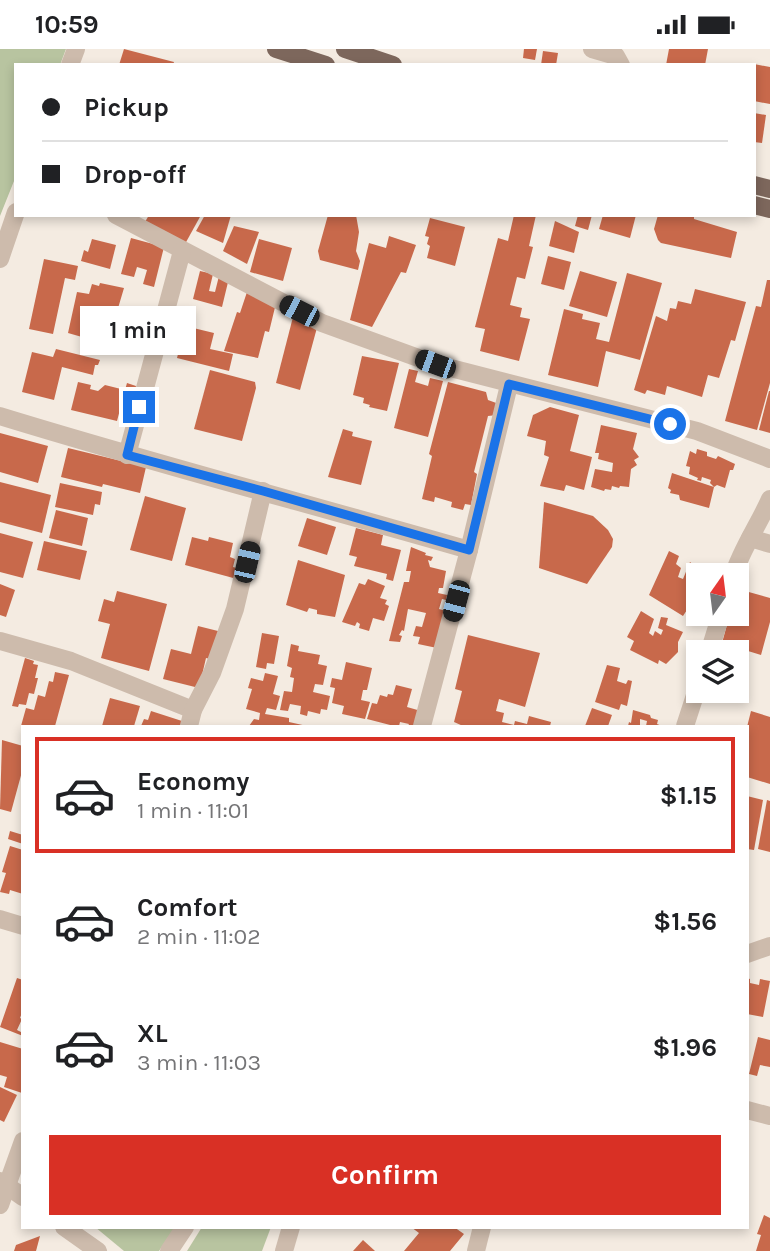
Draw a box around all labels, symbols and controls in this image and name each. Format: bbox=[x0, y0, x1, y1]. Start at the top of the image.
text: 10:59 bbox=[35, 9, 99, 40]
text: Pickup bbox=[84, 92, 169, 123]
text: Drop-off bbox=[84, 159, 186, 190]
car bbox=[276, 292, 323, 330]
callout: 1 min bbox=[81, 305, 197, 355]
text: 1 min bbox=[109, 317, 167, 344]
car bbox=[412, 347, 459, 381]
route end bbox=[123, 391, 155, 423]
route start bbox=[654, 408, 686, 440]
car bbox=[233, 539, 262, 585]
north arrow bbox=[686, 563, 749, 627]
map controls bbox=[686, 563, 749, 703]
car bbox=[441, 578, 472, 624]
button: layers bbox=[686, 640, 749, 703]
icon: car bbox=[53, 764, 116, 827]
text: Economy bbox=[137, 766, 249, 797]
text: $1.15 bbox=[660, 780, 717, 811]
text: 1 min · 11:01 bbox=[137, 797, 249, 824]
icon: car bbox=[53, 890, 116, 953]
text: Comfort bbox=[137, 892, 238, 923]
text: $1.56 bbox=[653, 906, 717, 937]
text: 2 min · 11:02 bbox=[137, 923, 261, 950]
icon: car bbox=[53, 1016, 116, 1079]
text: XL bbox=[137, 1018, 168, 1049]
text: $1.96 bbox=[653, 1032, 717, 1063]
text: 3 min · 11:03 bbox=[137, 1049, 261, 1076]
button: Confirm bbox=[49, 1135, 721, 1215]

